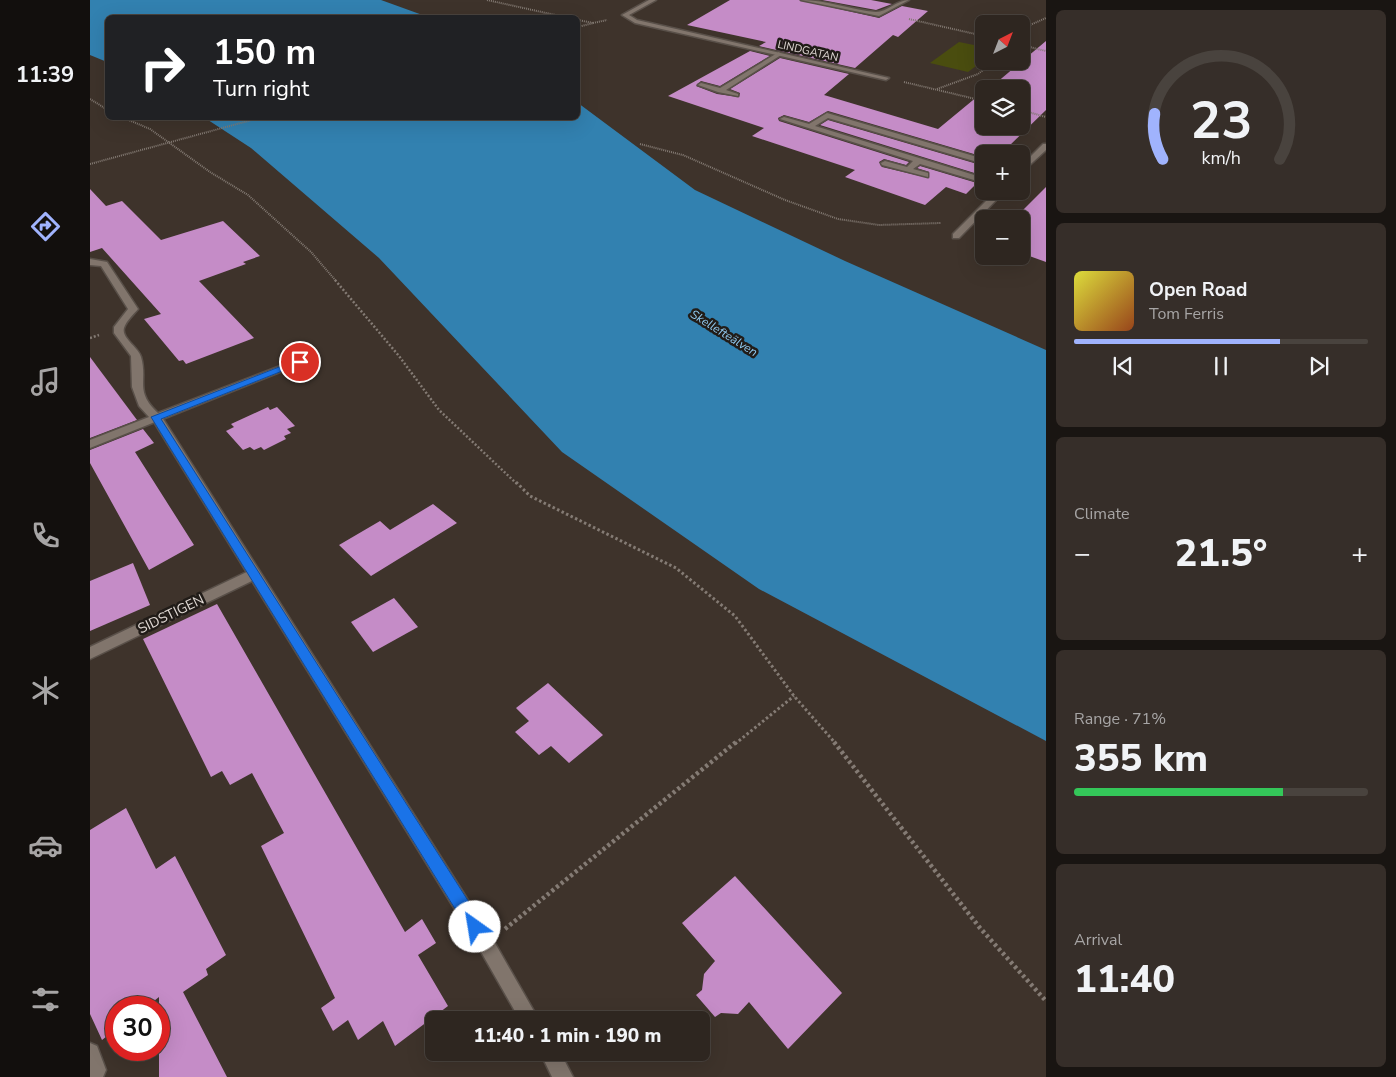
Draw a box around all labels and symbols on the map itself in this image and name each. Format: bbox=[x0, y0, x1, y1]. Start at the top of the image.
north arrow bbox=[975, 15, 1030, 70]
street label: LINDGATAN bbox=[776, 37, 840, 65]
water label: Skellefteälven bbox=[687, 306, 761, 360]
pin bbox=[279, 341, 321, 383]
street label: SIDSTIGEN bbox=[135, 590, 207, 638]
position arrow bbox=[448, 900, 500, 952]
speed limit sign: 30 bbox=[105, 996, 170, 1061]

